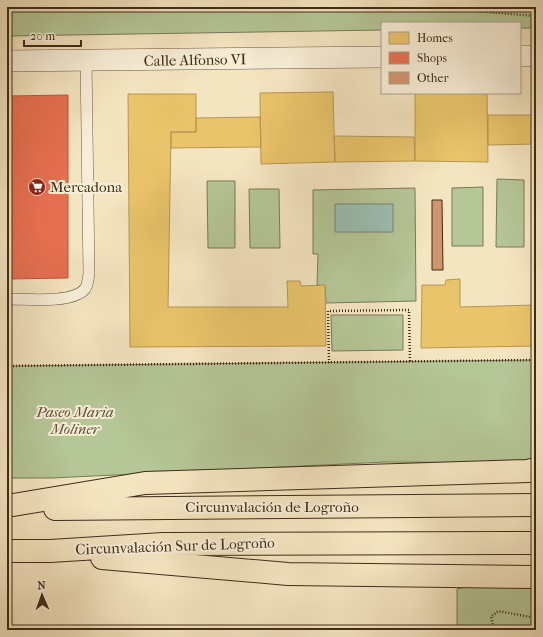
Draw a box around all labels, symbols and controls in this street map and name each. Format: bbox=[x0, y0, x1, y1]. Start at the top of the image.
scale bar bbox=[24, 22, 81, 48]
legend bbox=[381, 22, 521, 94]
text: 20 m bbox=[30, 29, 55, 43]
text: Homes bbox=[417, 31, 453, 45]
street label: Calle Alfonso VI bbox=[144, 50, 247, 70]
text: Shops bbox=[417, 51, 447, 65]
text: Other bbox=[417, 71, 449, 85]
supermarket icon: Mercadona bbox=[27, 177, 47, 197]
place label: Mercadona bbox=[50, 178, 123, 196]
park label: Paseo Maria Moliner bbox=[35, 403, 114, 438]
street label: Circunvalación de Logroño bbox=[185, 498, 359, 516]
street label: Circunvalación Sur de Logroño bbox=[75, 534, 275, 558]
north arrow bbox=[22, 575, 62, 615]
text: N bbox=[37, 579, 47, 592]

